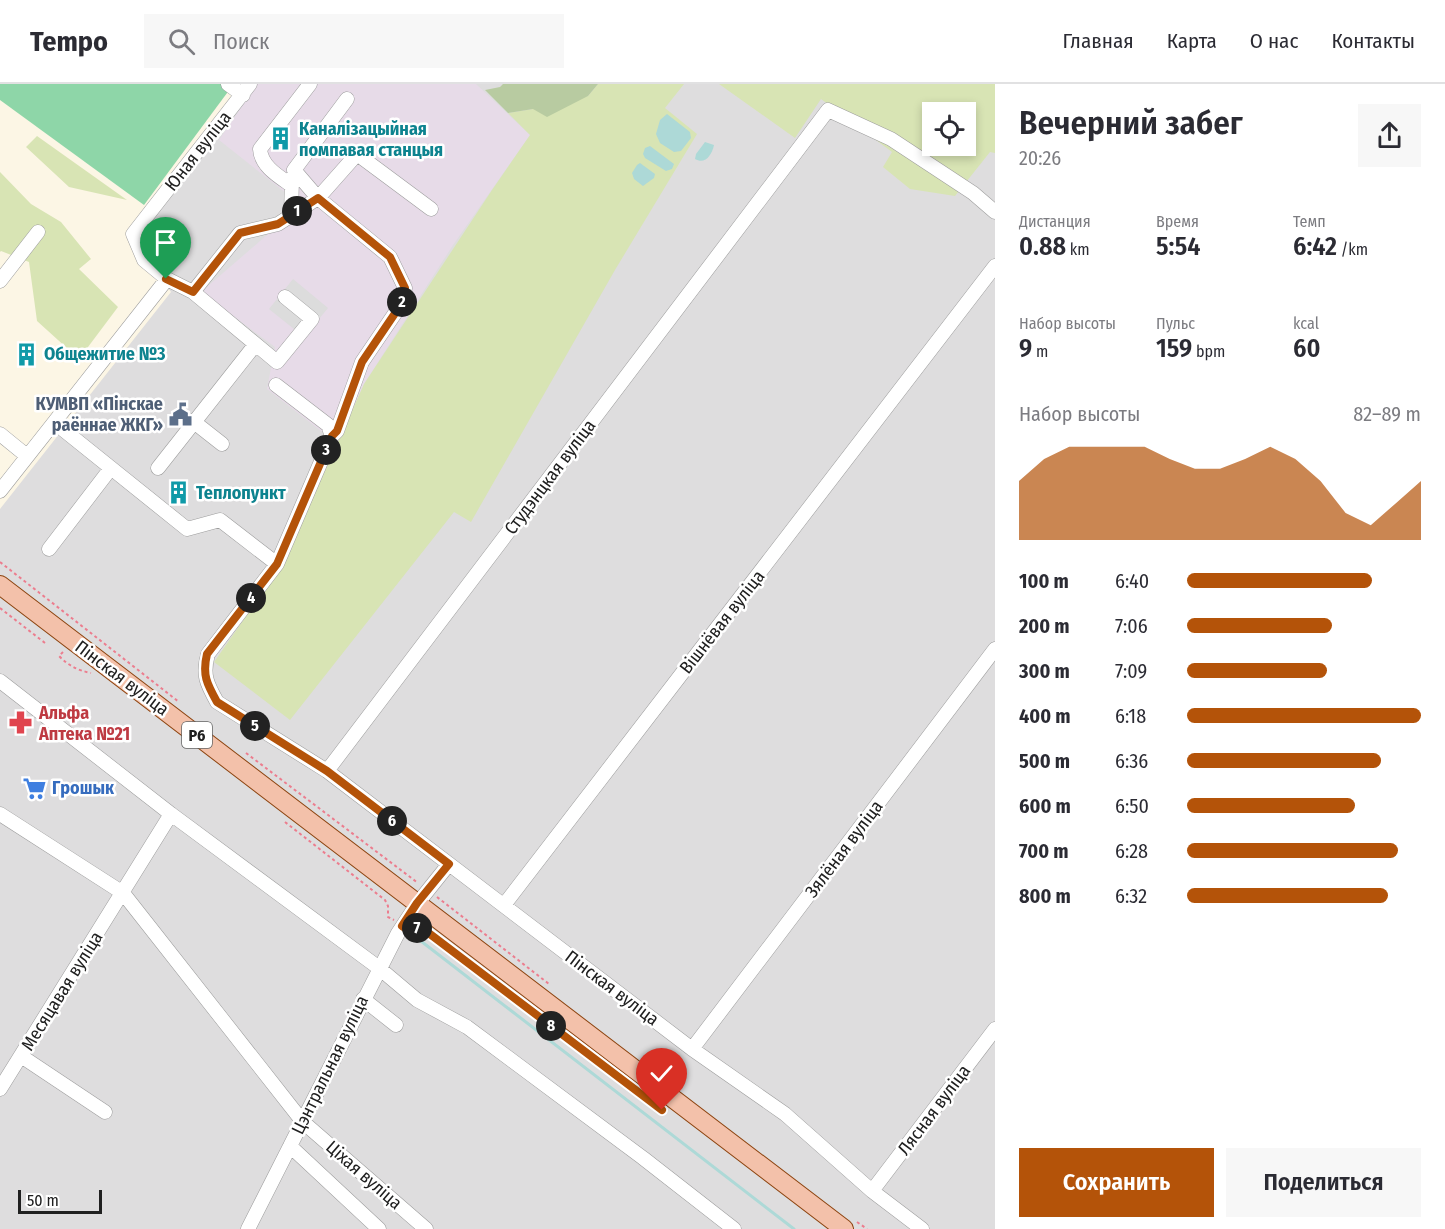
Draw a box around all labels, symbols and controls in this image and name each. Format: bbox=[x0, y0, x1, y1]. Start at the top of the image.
search box bbox=[144, 14, 564, 68]
text: Tempo bbox=[30, 25, 108, 58]
icon: search bbox=[165, 25, 198, 58]
text: Поиск bbox=[213, 28, 269, 55]
text: Главная bbox=[1063, 28, 1134, 54]
text: Карта bbox=[1167, 28, 1217, 54]
text: О нас bbox=[1250, 28, 1298, 54]
text: Контакты bbox=[1331, 28, 1415, 54]
map controls bbox=[922, 102, 976, 156]
button: locate bbox=[922, 102, 976, 156]
text: Вечерний забег bbox=[1019, 103, 1243, 143]
button: share bbox=[1358, 104, 1421, 167]
street label: Юная вуліца bbox=[160, 107, 236, 195]
place label: Каналізацыйная помпавая станцыя bbox=[299, 118, 443, 161]
building icon: Каналізацыйная помпавая станцыя bbox=[268, 126, 294, 152]
text: 20:26 bbox=[1019, 146, 1061, 170]
pin: 1 bbox=[282, 196, 312, 226]
text: 1 bbox=[294, 201, 300, 220]
text: Дистанция bbox=[1019, 212, 1091, 231]
text: Время bbox=[1156, 212, 1199, 231]
text: Темп bbox=[1293, 212, 1326, 231]
pin bbox=[140, 217, 191, 279]
icon: arrive bbox=[149, 226, 182, 259]
text: 0.88 bbox=[1019, 231, 1066, 262]
text: 5:54 bbox=[1156, 231, 1200, 262]
text: 6:42 bbox=[1293, 231, 1337, 262]
text: km bbox=[1066, 240, 1090, 259]
text: /km bbox=[1337, 240, 1368, 259]
pin: 2 bbox=[387, 287, 417, 317]
text: 2 bbox=[398, 292, 406, 311]
text: Набор высоты bbox=[1019, 314, 1116, 333]
text: Пульс bbox=[1156, 314, 1195, 333]
text: kcal bbox=[1293, 314, 1319, 333]
text: 9 bbox=[1019, 333, 1032, 364]
text: 159 bbox=[1156, 333, 1192, 364]
text: 60 bbox=[1293, 333, 1320, 364]
building icon: Общежитие №3 bbox=[13, 341, 39, 367]
text: m bbox=[1032, 342, 1048, 361]
text: bpm bbox=[1192, 342, 1225, 361]
place label: Общежитие №3 bbox=[44, 343, 166, 365]
place label: КУМВП «Пінскае раённае ЖКГ» bbox=[36, 393, 163, 436]
public building icon: КУМВП «Пінскае раённае ЖКГ» bbox=[168, 401, 194, 427]
text: Набор высоты bbox=[1019, 402, 1140, 426]
text: 82–89 m bbox=[1353, 402, 1421, 426]
street label: Студэнцкая вуліца bbox=[500, 415, 601, 539]
pin: 3 bbox=[311, 435, 341, 465]
text: 3 bbox=[322, 440, 330, 459]
building icon: Теплопункт bbox=[165, 480, 191, 506]
place label: Теплопункт bbox=[196, 482, 286, 504]
street label: Вішнёвая вуліца bbox=[675, 566, 769, 678]
text: 100 m bbox=[1019, 569, 1069, 593]
text: 6:40 bbox=[1115, 569, 1149, 593]
pin: 4 bbox=[236, 583, 266, 613]
text: 4 bbox=[247, 588, 255, 607]
text: 200 m bbox=[1019, 614, 1070, 638]
text: 7:06 bbox=[1115, 614, 1148, 638]
street label: Пінская вуліца bbox=[71, 636, 173, 720]
text: 300 m bbox=[1019, 659, 1070, 683]
text: 7:09 bbox=[1115, 659, 1147, 683]
place label: Альфа Аптека №21 bbox=[38, 702, 130, 745]
text: 400 m bbox=[1019, 704, 1071, 728]
text: 6:18 bbox=[1115, 704, 1146, 728]
pharmacy icon: Альфа Аптека №21 bbox=[8, 710, 34, 736]
pin: 5 bbox=[240, 711, 270, 741]
text: 5 bbox=[251, 716, 259, 735]
road number: Р6 bbox=[182, 722, 212, 748]
text: 500 m bbox=[1019, 749, 1070, 773]
text: 6:36 bbox=[1115, 749, 1148, 773]
supermarket icon: Грошык bbox=[21, 775, 47, 801]
place label: Грошык bbox=[52, 777, 115, 799]
text: 600 m bbox=[1019, 794, 1071, 818]
text: 6:50 bbox=[1115, 794, 1149, 818]
street label: Зялёная вуліца bbox=[800, 796, 888, 902]
pin: 6 bbox=[377, 806, 407, 836]
text: 6 bbox=[388, 811, 396, 830]
text: 700 m bbox=[1019, 839, 1069, 863]
text: 6:28 bbox=[1115, 839, 1148, 863]
text: 800 m bbox=[1019, 884, 1071, 908]
text: 6:32 bbox=[1115, 884, 1147, 908]
pin: 7 bbox=[402, 913, 432, 943]
text: 7 bbox=[414, 918, 420, 937]
street label: Месяцавая вуліца bbox=[17, 927, 108, 1055]
street label: Пінская вуліца bbox=[561, 946, 663, 1030]
street label: Цэнтральная вуліца bbox=[287, 992, 373, 1138]
pin: 8 bbox=[536, 1011, 566, 1041]
text: 8 bbox=[547, 1016, 555, 1035]
pin bbox=[636, 1048, 687, 1110]
icon: check bbox=[645, 1057, 678, 1090]
street label: Лясная вуліца bbox=[893, 1060, 975, 1160]
street label: Ціхая вуліца bbox=[321, 1136, 407, 1214]
button: Сохранить bbox=[1019, 1148, 1214, 1217]
button: Поделиться bbox=[1226, 1148, 1421, 1217]
scale bar bbox=[18, 1187, 102, 1214]
text: 50 m bbox=[27, 1191, 59, 1210]

